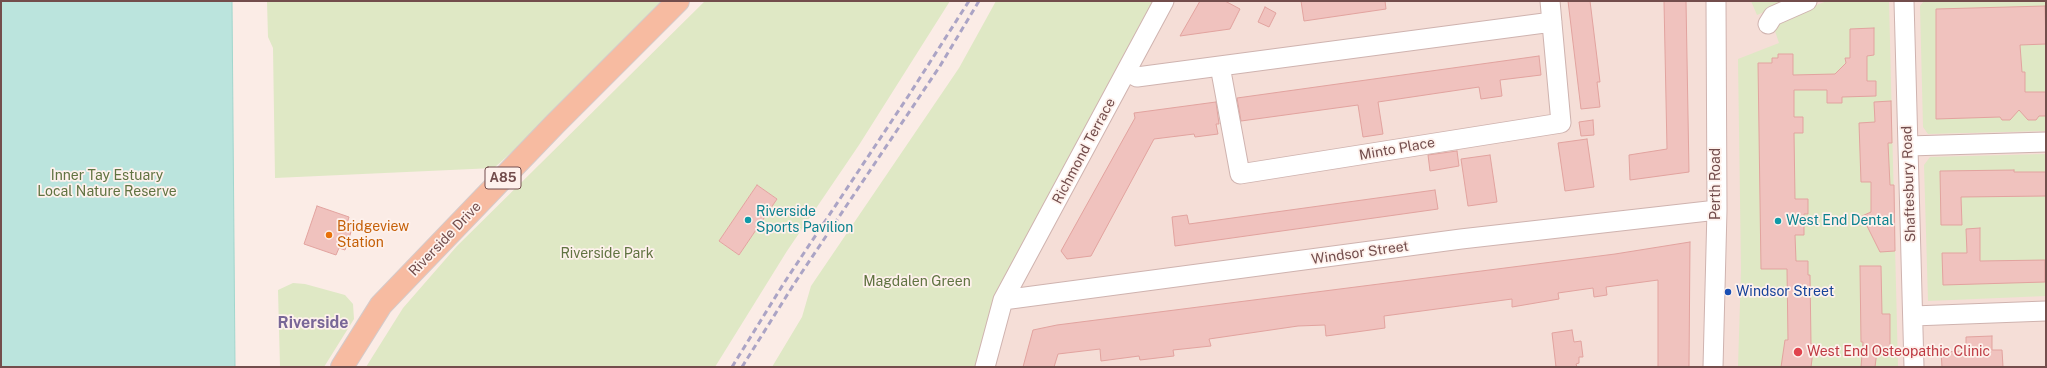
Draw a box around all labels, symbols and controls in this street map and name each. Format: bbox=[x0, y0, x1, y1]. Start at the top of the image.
street label: Richmond Terrace bbox=[1049, 95, 1119, 207]
street label: Shaftesbury Road bbox=[1899, 125, 1919, 243]
street label: Minto Place bbox=[1358, 134, 1436, 164]
street label: Perth Road bbox=[1708, 148, 1724, 220]
road number: A85 bbox=[485, 167, 521, 189]
park label: Inner Tay Estuary Local Nature Reserve bbox=[37, 168, 177, 200]
street label: Riverside Drive bbox=[405, 198, 485, 280]
place label: Riverside Sports Pavilion bbox=[756, 204, 853, 236]
place label: West End Dental bbox=[1786, 213, 1894, 229]
marker: Riverside Sports Pavilion bbox=[743, 215, 753, 225]
marker: West End Dental bbox=[1773, 216, 1783, 226]
place label: Bridgeview Station bbox=[337, 219, 409, 252]
marker: Bridgeview Station bbox=[324, 230, 334, 240]
street label: Windsor Street bbox=[1310, 238, 1410, 268]
park label: Riverside Park bbox=[560, 246, 654, 262]
park label: Magdalen Green bbox=[863, 274, 971, 290]
place label: Windsor Street bbox=[1736, 284, 1834, 300]
marker: Windsor Street bbox=[1723, 287, 1733, 297]
district label: Riverside bbox=[278, 313, 348, 333]
place label: West End Osteopathic Clinic bbox=[1807, 344, 1990, 360]
marker: West End Osteopathic Clinic bbox=[1792, 346, 1804, 358]

